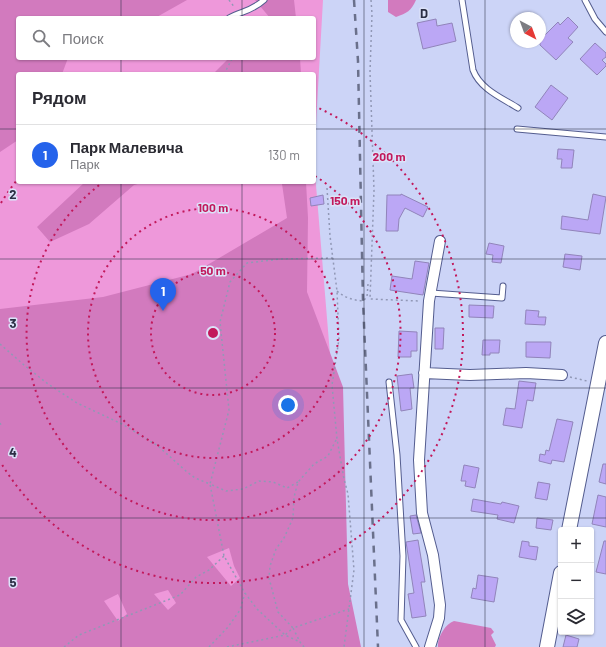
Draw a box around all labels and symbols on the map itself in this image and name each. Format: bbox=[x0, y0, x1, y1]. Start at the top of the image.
text: D bbox=[420, 5, 428, 21]
north arrow bbox=[510, 12, 546, 48]
text: 200 m bbox=[373, 149, 405, 163]
text: 2 bbox=[9, 186, 17, 202]
text: 150 m bbox=[330, 193, 360, 207]
text: 100 m bbox=[198, 200, 228, 214]
text: 50 m bbox=[200, 263, 226, 277]
pin: 1 bbox=[150, 278, 176, 311]
text: 3 bbox=[9, 315, 17, 331]
centre of rings bbox=[206, 326, 220, 340]
your location bbox=[278, 395, 298, 415]
text: 4 bbox=[9, 444, 17, 460]
text: 5 bbox=[9, 574, 17, 590]

